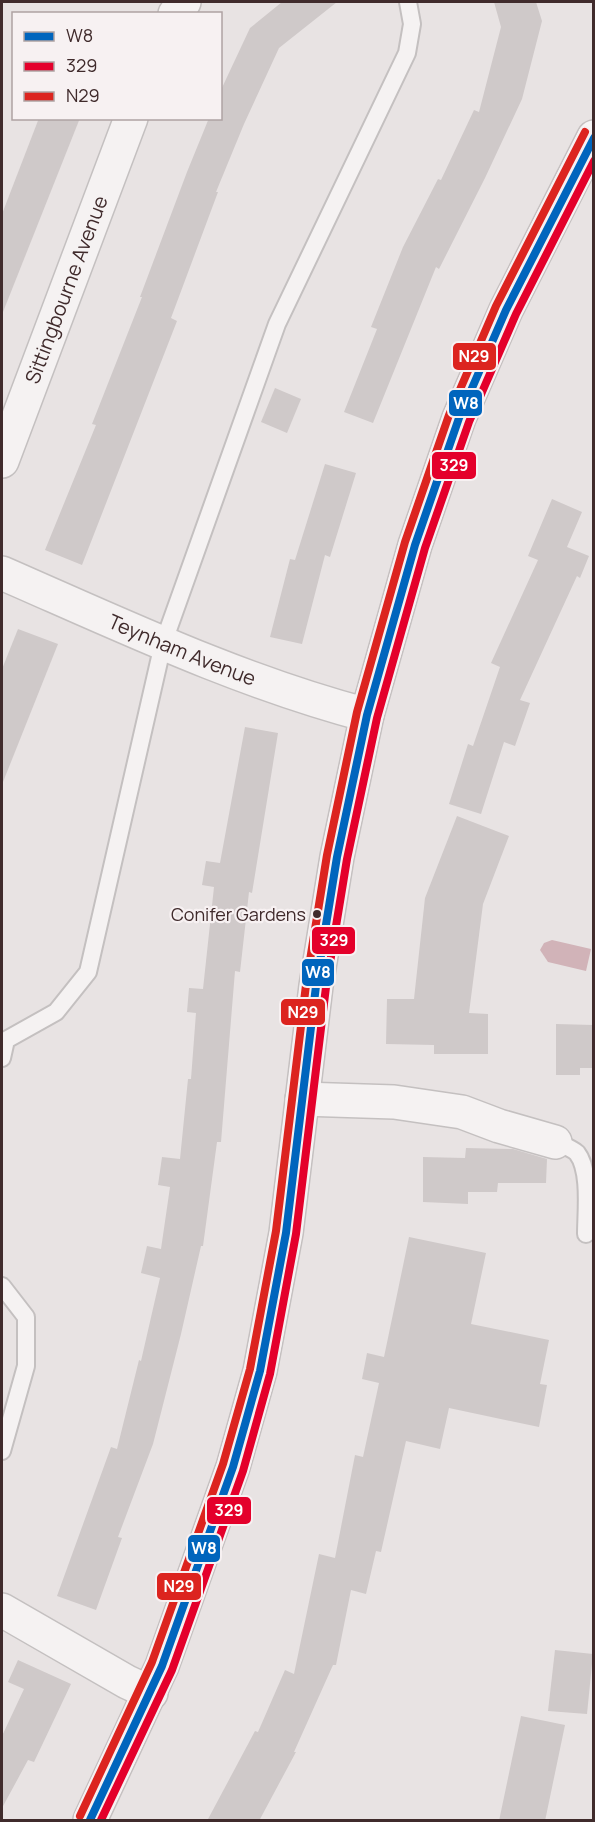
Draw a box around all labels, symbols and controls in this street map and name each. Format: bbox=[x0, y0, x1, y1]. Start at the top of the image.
legend bbox=[12, 12, 222, 120]
text: W8 bbox=[66, 23, 93, 47]
text: 329 bbox=[66, 53, 97, 77]
text: N29 bbox=[66, 83, 100, 107]
street label: Sittingbourne Avenue bbox=[18, 192, 114, 387]
line badge: N29 bbox=[452, 342, 497, 371]
text: N29 bbox=[459, 345, 489, 367]
line badge: W8 bbox=[448, 389, 483, 417]
text: W8 bbox=[453, 392, 479, 414]
line badge: 329 bbox=[431, 451, 477, 480]
text: 329 bbox=[440, 454, 468, 476]
street label: Teynham Avenue bbox=[104, 608, 260, 692]
place label: Conifer Gardens bbox=[171, 902, 306, 926]
marker: Conifer Gardens bbox=[311, 908, 323, 920]
line badge: 329 bbox=[311, 926, 356, 955]
text: 329 bbox=[320, 929, 348, 951]
line badge: W8 bbox=[301, 958, 335, 987]
text: W8 bbox=[305, 961, 331, 983]
line badge: N29 bbox=[280, 998, 326, 1026]
text: N29 bbox=[288, 1001, 318, 1023]
line badge: 329 bbox=[206, 1496, 252, 1525]
text: 329 bbox=[215, 1499, 243, 1521]
line badge: W8 bbox=[187, 1534, 221, 1563]
text: W8 bbox=[191, 1537, 217, 1559]
line badge: N29 bbox=[156, 1572, 202, 1601]
text: N29 bbox=[164, 1575, 194, 1597]

